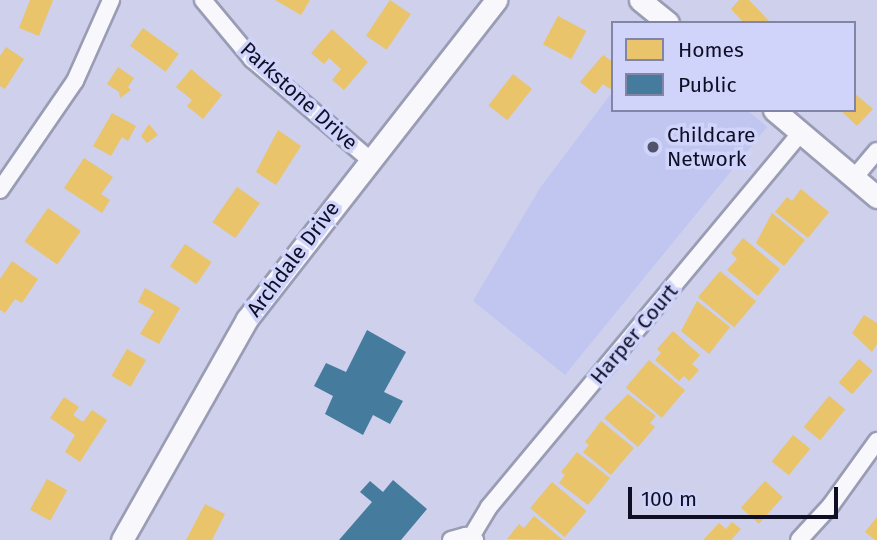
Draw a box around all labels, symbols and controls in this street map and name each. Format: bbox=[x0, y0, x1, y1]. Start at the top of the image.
legend bbox=[611, 21, 856, 112]
street label: Parkstone Drive bbox=[235, 37, 363, 155]
text: Homes bbox=[678, 37, 744, 63]
text: Public bbox=[678, 72, 736, 98]
place label: Childcare Network bbox=[667, 122, 756, 172]
marker: Childcare Network bbox=[645, 139, 661, 155]
street label: Archdale Drive bbox=[241, 196, 345, 322]
street label: Harper Court bbox=[585, 279, 683, 389]
scale bar bbox=[632, 474, 842, 518]
text: 100 m bbox=[641, 486, 697, 512]

